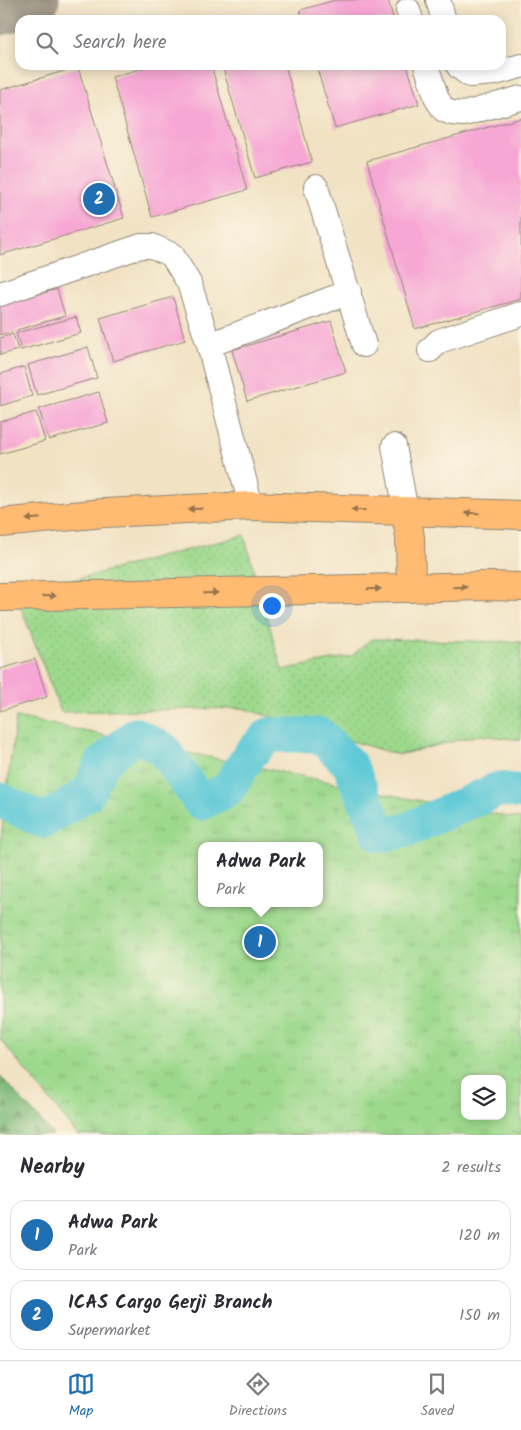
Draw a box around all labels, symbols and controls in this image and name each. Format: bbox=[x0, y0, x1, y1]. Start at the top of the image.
search box bbox=[15, 15, 506, 70]
text: Search here bbox=[73, 28, 167, 58]
icon: search bbox=[33, 29, 61, 57]
pin: 2 bbox=[83, 180, 115, 218]
one-way arrow bbox=[187, 505, 203, 513]
one-way arrow bbox=[349, 505, 365, 513]
one-way arrow bbox=[464, 509, 480, 517]
one-way arrow bbox=[25, 516, 41, 524]
one-way arrow bbox=[452, 583, 468, 591]
one-way arrow bbox=[366, 585, 382, 593]
one-way arrow bbox=[203, 588, 219, 596]
one-way arrow bbox=[41, 592, 57, 600]
your location bbox=[259, 593, 285, 619]
popup bbox=[198, 842, 323, 907]
text: Adwa Park bbox=[216, 847, 305, 877]
text: Park bbox=[216, 877, 245, 902]
pin: 1 bbox=[244, 923, 276, 961]
map controls bbox=[461, 1075, 506, 1120]
button: layers bbox=[461, 1075, 506, 1120]
text: Nearby bbox=[20, 1151, 85, 1184]
text: 2 results bbox=[441, 1155, 501, 1180]
text: Adwa Park bbox=[68, 1208, 157, 1238]
text: 1 bbox=[35, 1223, 39, 1248]
text: 120 m bbox=[459, 1223, 500, 1248]
text: Park bbox=[68, 1238, 97, 1263]
text: ICAS Cargo Gerji Branch bbox=[68, 1288, 272, 1318]
text: 2 bbox=[32, 1303, 42, 1328]
text: 150 m bbox=[459, 1303, 500, 1328]
text: Supermarket bbox=[68, 1318, 151, 1343]
tab: Map bbox=[67, 1370, 95, 1422]
tab: Directions bbox=[229, 1370, 287, 1422]
tab: Saved bbox=[421, 1370, 454, 1422]

